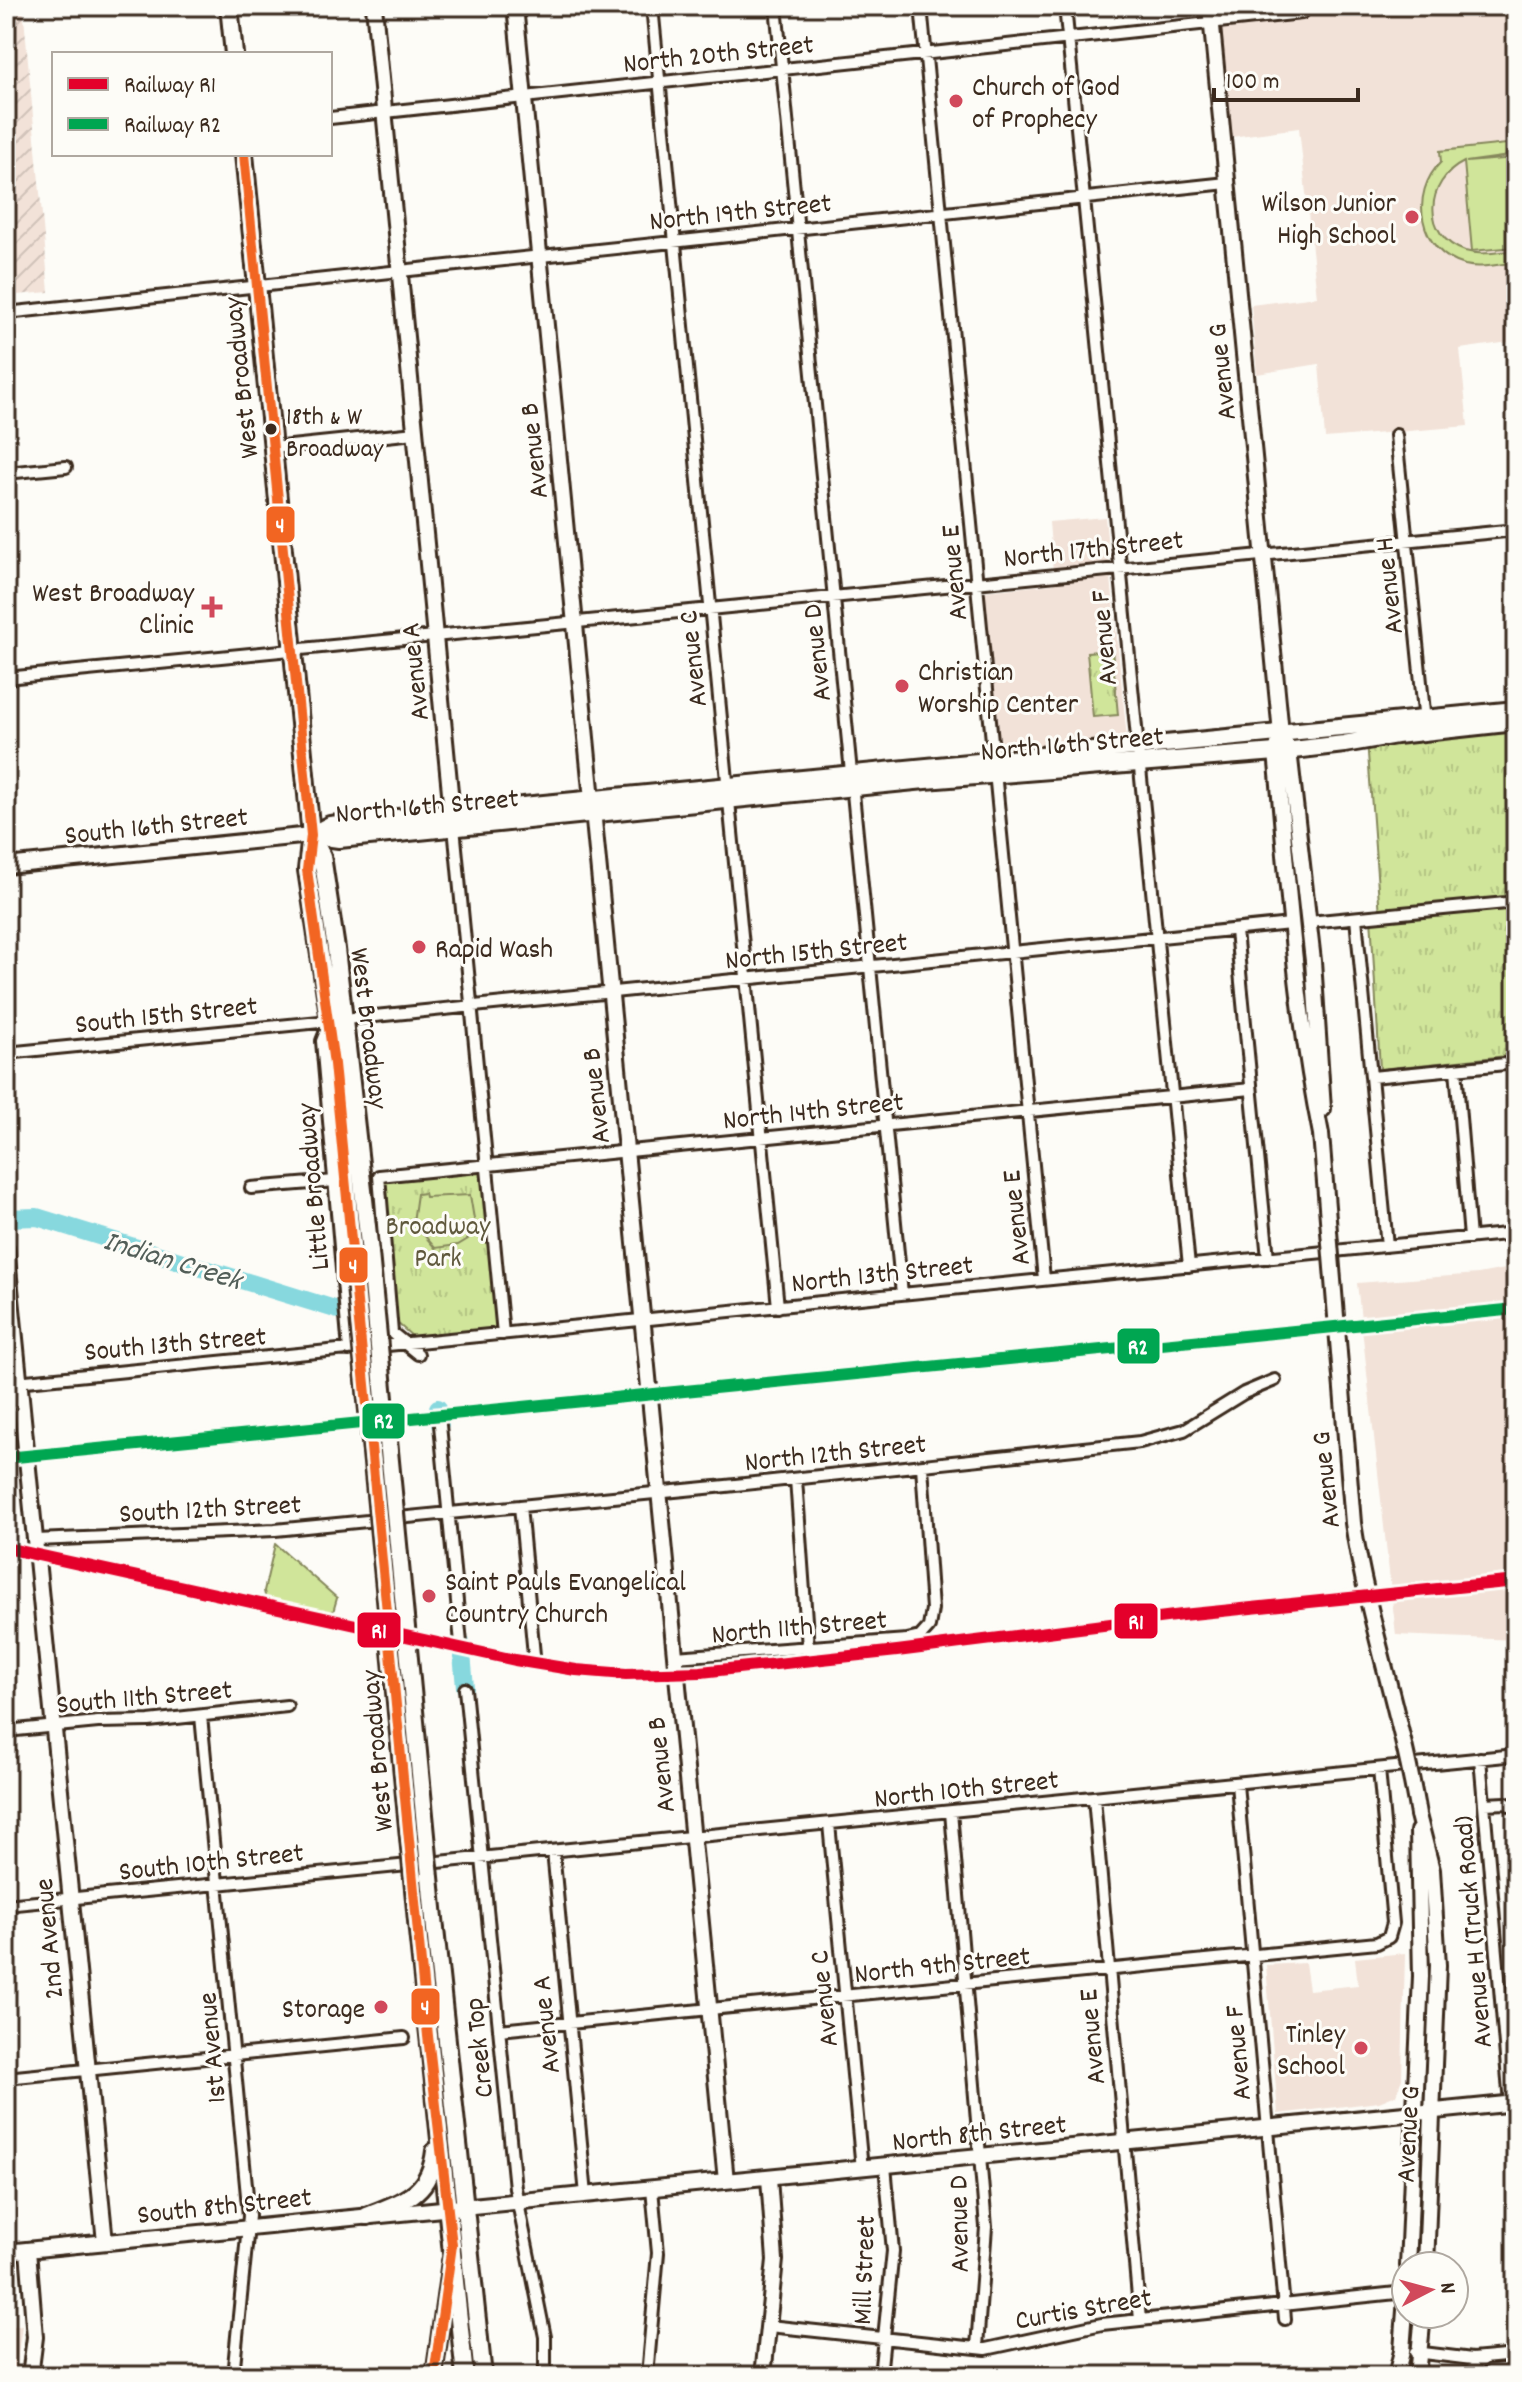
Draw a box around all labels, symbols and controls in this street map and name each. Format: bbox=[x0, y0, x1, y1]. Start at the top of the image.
street label: North 20th Street bbox=[621, 27, 816, 87]
legend bbox=[52, 52, 332, 156]
scale bar bbox=[1214, 52, 1358, 102]
text: 100 m bbox=[1226, 66, 1279, 100]
text: Railway R1 bbox=[124, 70, 216, 104]
place label: Church of God of Prophecy bbox=[972, 70, 1120, 142]
marker: Church of God of Prophecy bbox=[947, 92, 965, 110]
text: Railway R2 bbox=[124, 110, 221, 144]
street label: North 19th Street bbox=[648, 186, 834, 244]
place label: Wilson Junior High School bbox=[1261, 186, 1397, 258]
marker: Wilson Junior High School bbox=[1403, 208, 1421, 226]
street label: West Broadway bbox=[216, 294, 272, 460]
street label: Avenue G bbox=[1200, 321, 1250, 422]
place label: 18th & W Broadway bbox=[286, 400, 384, 469]
street label: Avenue B bbox=[512, 401, 562, 500]
marker: 18th & W Broadway bbox=[263, 421, 279, 437]
line badge: 4 bbox=[265, 505, 296, 544]
text: 4 bbox=[275, 512, 285, 543]
street label: Avenue E bbox=[933, 523, 981, 622]
street label: North 17th Street bbox=[1002, 523, 1185, 581]
street label: Avenue H bbox=[1367, 535, 1417, 636]
place label: West Broadway Clinic bbox=[32, 576, 195, 648]
street label: Avenue F bbox=[1083, 588, 1131, 687]
marker: West Broadway Clinic bbox=[201, 596, 223, 618]
street label: Avenue D bbox=[795, 602, 845, 703]
street label: Avenue C bbox=[671, 608, 721, 709]
street label: Avenue A bbox=[393, 620, 443, 722]
place label: Christian Worship Center bbox=[918, 655, 1079, 727]
marker: Christian Worship Center bbox=[893, 677, 911, 695]
street label: North 16th Street bbox=[979, 719, 1166, 775]
street label: North 16th Street bbox=[334, 781, 521, 837]
street label: South 16th Street bbox=[63, 799, 250, 858]
street label: North 15th Street bbox=[723, 925, 910, 983]
place label: Rapid Wash bbox=[435, 932, 553, 972]
marker: Rapid Wash bbox=[410, 938, 428, 956]
street label: West Broadway bbox=[336, 946, 396, 1112]
street label: South 15th Street bbox=[73, 989, 260, 1047]
street label: Avenue B bbox=[574, 1046, 624, 1145]
street label: North 14th Street bbox=[721, 1085, 906, 1143]
street label: Little Broadway bbox=[289, 1101, 343, 1272]
street label: Avenue E bbox=[994, 1167, 1044, 1267]
park label: Broadway Park bbox=[386, 1209, 491, 1281]
water label: Indian Creek bbox=[97, 1222, 249, 1305]
line badge: 4 bbox=[338, 1246, 369, 1284]
street label: North 13th Street bbox=[790, 1248, 975, 1306]
text: 4 bbox=[348, 1253, 358, 1284]
street label: South 13th Street bbox=[83, 1319, 268, 1375]
line badge: R2 bbox=[1116, 1327, 1161, 1365]
text: R2 bbox=[1128, 1334, 1148, 1365]
line badge: R2 bbox=[361, 1402, 406, 1440]
text: R2 bbox=[374, 1408, 394, 1439]
street label: North 12th Street bbox=[743, 1427, 928, 1485]
street label: Avenue G bbox=[1304, 1429, 1354, 1530]
street label: South 12th Street bbox=[118, 1487, 302, 1537]
place label: Saint Pauls Evangelical Country Church bbox=[445, 1565, 686, 1637]
marker: Saint Pauls Evangelical Country Church bbox=[420, 1587, 438, 1605]
street label: North 11th Street bbox=[710, 1602, 889, 1658]
line badge: R1 bbox=[1113, 1602, 1159, 1640]
text: R1 bbox=[1128, 1609, 1144, 1640]
line badge: R1 bbox=[356, 1611, 402, 1649]
text: R1 bbox=[371, 1618, 387, 1649]
street label: West Broadway bbox=[353, 1668, 407, 1833]
street label: South 11th Street bbox=[55, 1672, 234, 1728]
street label: Avenue B bbox=[639, 1715, 689, 1814]
street label: North 10th Street bbox=[872, 1762, 1061, 1822]
street label: Avenue H (Truck Road) bbox=[1446, 1814, 1506, 2049]
street label: South 10th Street bbox=[117, 1835, 306, 1895]
street label: 2nd Avenue bbox=[27, 1876, 77, 2001]
street label: North 9th Street bbox=[853, 1939, 1032, 1997]
street label: Avenue C bbox=[802, 1948, 852, 2049]
street label: Avenue A bbox=[524, 1973, 574, 2075]
line badge: 4 bbox=[410, 1987, 441, 2026]
street label: Avenue E bbox=[1071, 1987, 1119, 2086]
street label: 1st Avenue bbox=[190, 1990, 240, 2105]
place label: Storage bbox=[282, 1992, 365, 2032]
text: 4 bbox=[420, 1994, 430, 2025]
street label: Creek Top bbox=[457, 1995, 507, 2100]
marker: Storage bbox=[372, 1998, 390, 2016]
street label: Avenue F bbox=[1217, 2003, 1265, 2102]
place label: Tinley School bbox=[1277, 2017, 1346, 2089]
marker: Tinley School bbox=[1352, 2039, 1370, 2057]
street label: Avenue G bbox=[1388, 2085, 1434, 2184]
street label: North 8th Street bbox=[890, 2107, 1069, 2165]
street label: Avenue D bbox=[941, 2175, 983, 2273]
street label: South 8th Street bbox=[135, 2180, 314, 2238]
street label: Mill Street bbox=[845, 2215, 889, 2325]
north arrow bbox=[1390, 2250, 1470, 2330]
street label: Curtis Street bbox=[1012, 2280, 1155, 2344]
text: N bbox=[1430, 2281, 1462, 2295]

